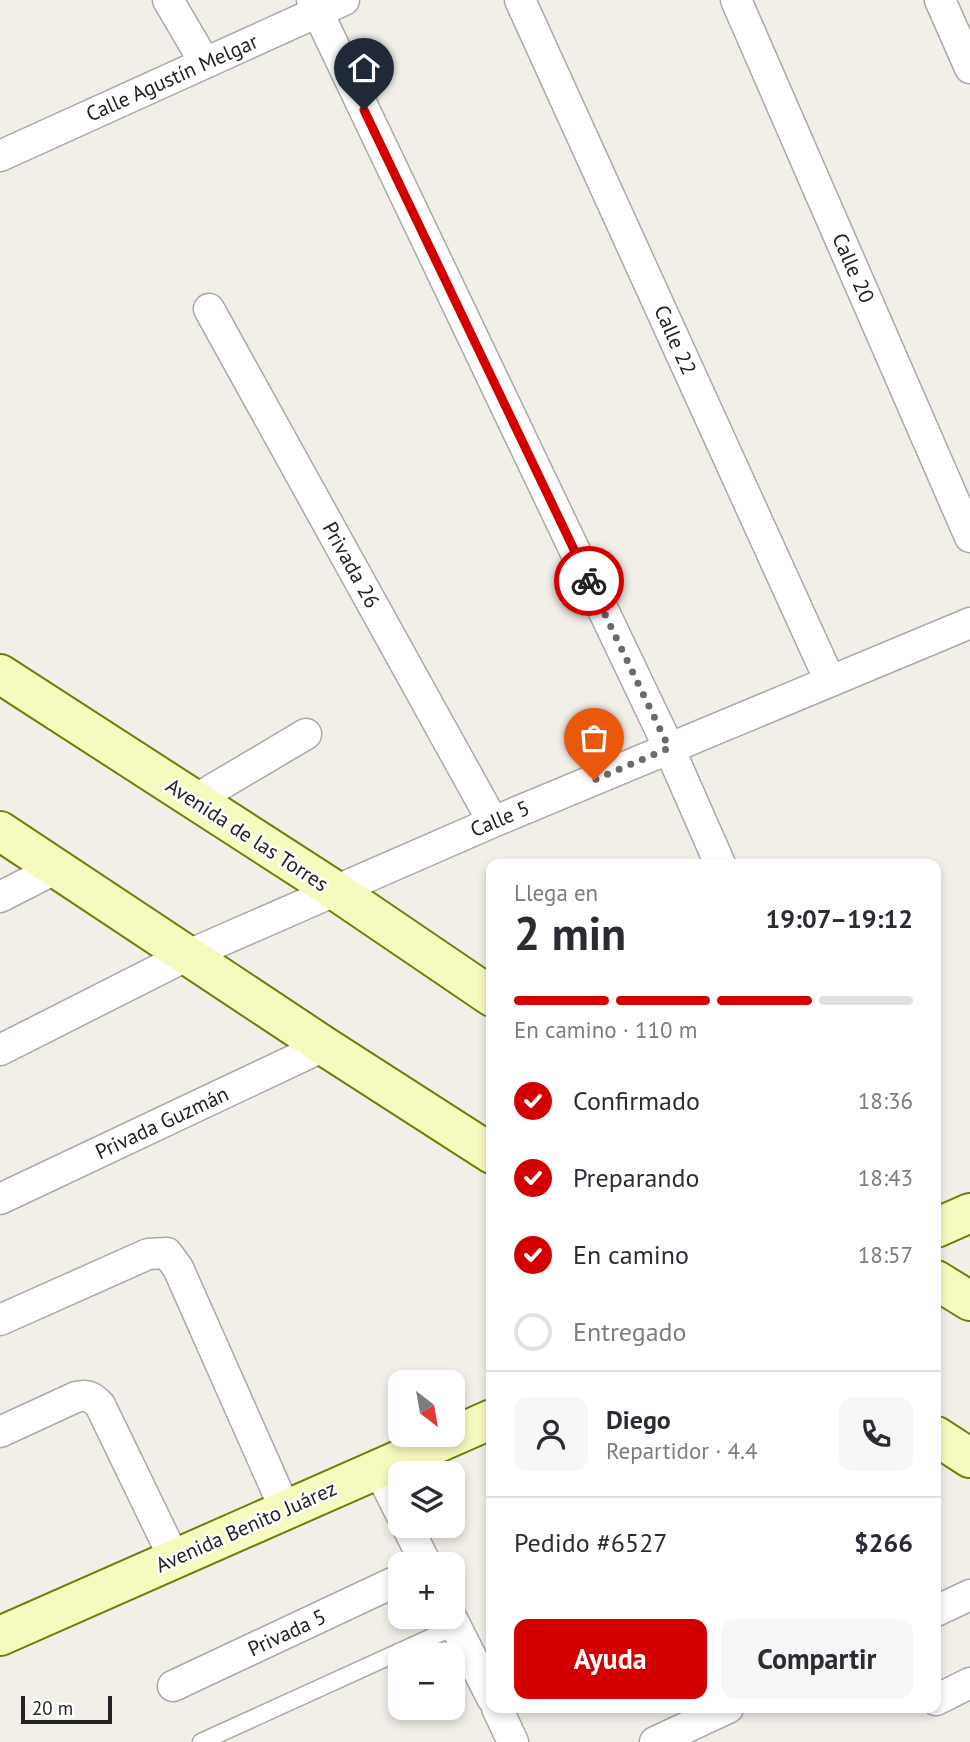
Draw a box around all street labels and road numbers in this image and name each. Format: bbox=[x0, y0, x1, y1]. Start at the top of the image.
street label: Calle Agustín Melgar bbox=[82, 27, 262, 128]
street label: Calle 20 bbox=[826, 229, 881, 307]
street label: Calle 22 bbox=[648, 301, 703, 379]
street label: Privada 26 bbox=[317, 517, 386, 613]
street label: Avenida de las Torres bbox=[161, 772, 334, 897]
street label: Calle 5 bbox=[466, 794, 534, 843]
street label: Privada Guzmán bbox=[91, 1080, 233, 1165]
street label: Avenida Benito Juárez bbox=[151, 1475, 340, 1579]
street label: Privada 5 bbox=[243, 1603, 330, 1662]

